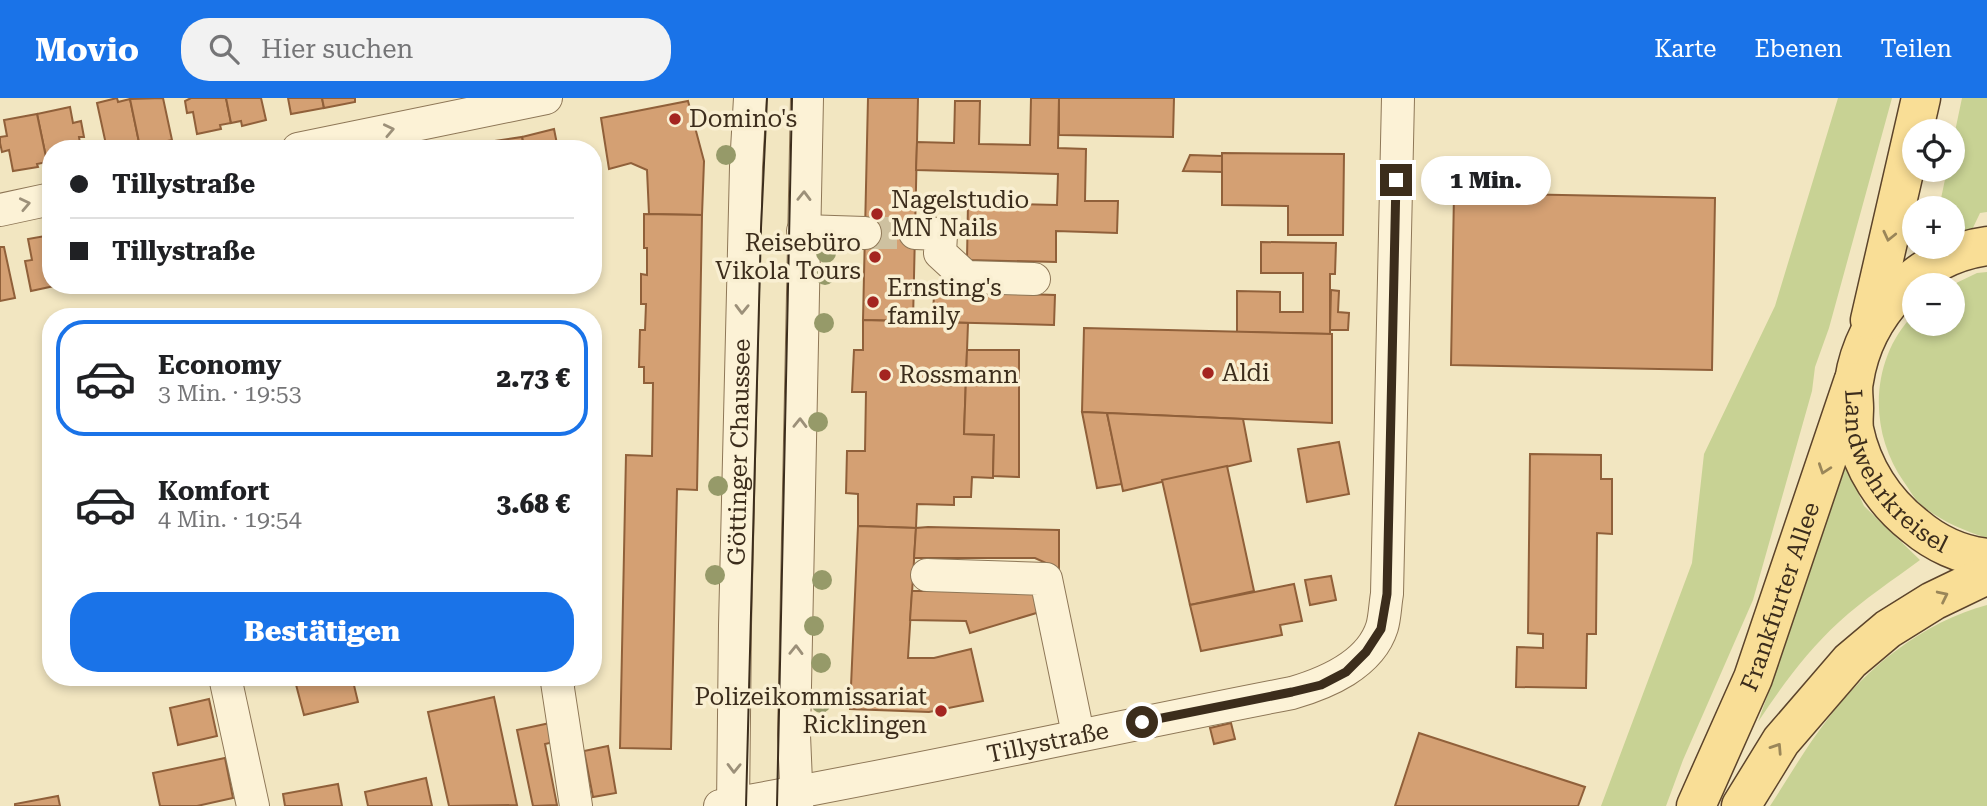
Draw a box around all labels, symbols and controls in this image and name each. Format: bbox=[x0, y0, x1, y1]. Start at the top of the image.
search box bbox=[181, 18, 671, 81]
text: Movio bbox=[35, 30, 139, 69]
icon: search bbox=[205, 30, 243, 68]
text: Hier suchen bbox=[261, 34, 413, 64]
text: Karte bbox=[1654, 35, 1716, 63]
text: Ebenen bbox=[1754, 35, 1843, 63]
text: Teilen bbox=[1881, 35, 1952, 63]
place label: Domino's bbox=[689, 105, 797, 133]
marker: Domino's bbox=[667, 111, 683, 127]
map controls bbox=[1902, 119, 1965, 336]
button: locate bbox=[1902, 119, 1965, 182]
one-way arrow bbox=[383, 124, 395, 139]
callout: 1 Min. bbox=[1420, 155, 1550, 204]
route end bbox=[1380, 164, 1412, 196]
text: 1 Min. bbox=[1450, 167, 1522, 194]
text: Tillystraße bbox=[112, 169, 255, 199]
place label: Nagelstudio MN Nails bbox=[891, 186, 1029, 242]
one-way arrow bbox=[797, 190, 812, 201]
button: + bbox=[1902, 196, 1965, 259]
one-way arrow bbox=[19, 198, 31, 213]
marker: Nagelstudio MN Nails bbox=[869, 206, 885, 222]
place label: Reisebüro Vikola Tours bbox=[715, 229, 861, 285]
one-way arrow bbox=[1883, 230, 1898, 242]
text: Tillystraße bbox=[112, 236, 255, 266]
marker: Reisebüro Vikola Tours bbox=[867, 249, 883, 265]
button: − bbox=[1902, 273, 1965, 336]
place label: Ernsting's family bbox=[887, 274, 1002, 330]
marker: Ernsting's family bbox=[865, 294, 881, 310]
one-way arrow bbox=[735, 304, 750, 315]
street label: Göttinger Chaussee bbox=[722, 338, 756, 566]
icon: car bbox=[74, 347, 137, 410]
text: Economy bbox=[158, 350, 281, 380]
place label: Aldi bbox=[1222, 359, 1270, 387]
place label: Rossmann bbox=[899, 361, 1019, 389]
text: 2.73 € bbox=[497, 363, 570, 393]
marker: Aldi bbox=[1200, 365, 1216, 381]
marker: Rossmann bbox=[877, 367, 893, 383]
text: 3 Min. · 19:53 bbox=[158, 380, 302, 407]
street label: Landwehrkreisel bbox=[1839, 388, 1953, 559]
one-way arrow bbox=[792, 417, 808, 428]
one-way arrow bbox=[1818, 463, 1832, 475]
icon: car bbox=[74, 473, 137, 536]
text: Komfort bbox=[158, 476, 270, 506]
text: 3.68 € bbox=[497, 489, 570, 519]
street label: Frankfurter Allee bbox=[1735, 498, 1825, 696]
text: 4 Min. · 19:54 bbox=[158, 506, 302, 533]
one-way arrow bbox=[1936, 590, 1948, 604]
button: Bestätigen bbox=[70, 592, 574, 672]
one-way arrow bbox=[788, 645, 804, 655]
place label: Polizeikommissariat Ricklingen bbox=[695, 683, 927, 739]
marker: Polizeikommissariat Ricklingen bbox=[933, 703, 949, 719]
route start bbox=[1126, 706, 1158, 738]
street label: Tillystraße bbox=[984, 716, 1111, 769]
one-way arrow bbox=[1769, 743, 1782, 756]
one-way arrow bbox=[726, 763, 742, 774]

